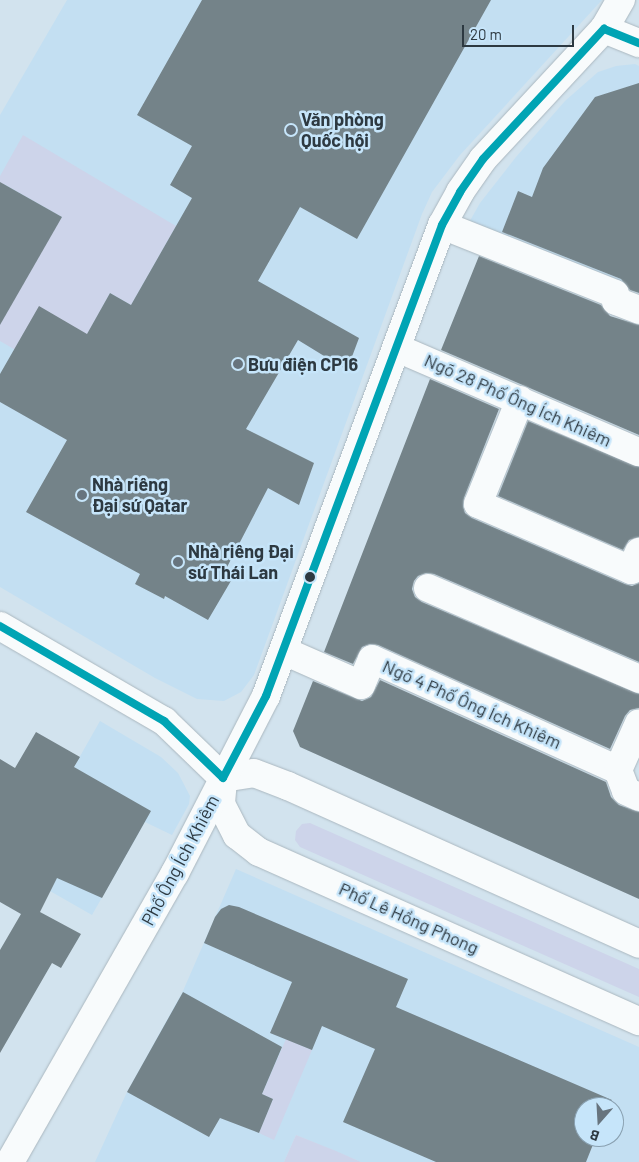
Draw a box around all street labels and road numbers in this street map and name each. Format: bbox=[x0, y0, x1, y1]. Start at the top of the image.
street label: Ngõ 28 Phố Ông Ích Khiêm bbox=[421, 349, 615, 451]
street label: Ngõ 4 Phố Ông Ích Khiêm bbox=[379, 655, 565, 753]
street label: Phố Ông Ích Khiêm bbox=[136, 791, 224, 929]
street label: Phố Lê Hồng Phong bbox=[336, 878, 482, 958]

